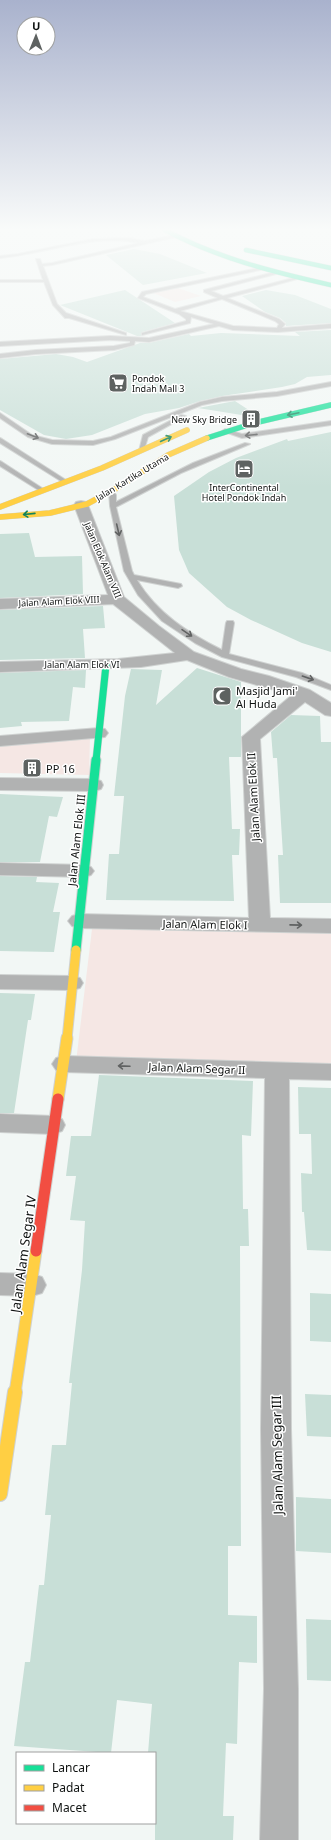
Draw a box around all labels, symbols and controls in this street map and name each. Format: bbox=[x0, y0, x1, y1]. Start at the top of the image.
north arrow bbox=[16, 16, 56, 56]
text: U bbox=[32, 18, 40, 33]
supermarket icon: Pondok Indah Mall 3 bbox=[107, 372, 129, 394]
place label: Pondok Indah Mall 3 bbox=[132, 372, 184, 395]
building icon: New Sky Bridge bbox=[240, 408, 262, 430]
one-way arrow bbox=[287, 410, 300, 418]
place label: New Sky Bridge bbox=[171, 413, 237, 426]
one-way arrow bbox=[245, 431, 258, 439]
one-way arrow bbox=[26, 433, 39, 440]
one-way arrow bbox=[160, 435, 172, 443]
street label: Jalan Kartika Utama bbox=[92, 450, 171, 505]
hotel icon: InterContinental Hotel Pondok Indah bbox=[233, 458, 255, 480]
place label: InterContinental Hotel Pondok Indah bbox=[202, 481, 286, 504]
one-way arrow bbox=[23, 510, 36, 518]
street label: Jalan Elok Alam VIII bbox=[81, 519, 125, 600]
one-way arrow bbox=[115, 523, 123, 536]
street label: Jalan Alam Elok VIII bbox=[17, 592, 100, 610]
one-way arrow bbox=[181, 630, 193, 638]
street label: Jalan Alam Elok VI bbox=[43, 658, 120, 671]
one-way arrow bbox=[302, 675, 315, 682]
place label: Masjid Jami' Al Huda bbox=[236, 683, 298, 711]
mosque icon: Masjid Jami' Al Huda bbox=[211, 685, 233, 707]
street label: Jalan Alam Elok II bbox=[243, 752, 263, 843]
building icon: PP 16 bbox=[21, 757, 43, 779]
place label: PP 16 bbox=[46, 761, 75, 776]
street label: Jalan Alam Elok III bbox=[64, 793, 88, 888]
street label: Jalan Alam Elok I bbox=[161, 916, 248, 932]
one-way arrow bbox=[289, 922, 302, 929]
street label: Jalan Alam Segar II bbox=[147, 1059, 246, 1077]
one-way arrow bbox=[118, 1062, 131, 1070]
street label: Jalan Alam Segar IV bbox=[6, 1194, 40, 1316]
street label: Jalan Alam Segar III bbox=[267, 1395, 287, 1517]
legend bbox=[16, 1752, 156, 1824]
text: Lancar bbox=[52, 1759, 90, 1776]
text: Padat bbox=[52, 1779, 85, 1796]
text: Macet bbox=[52, 1799, 87, 1816]

